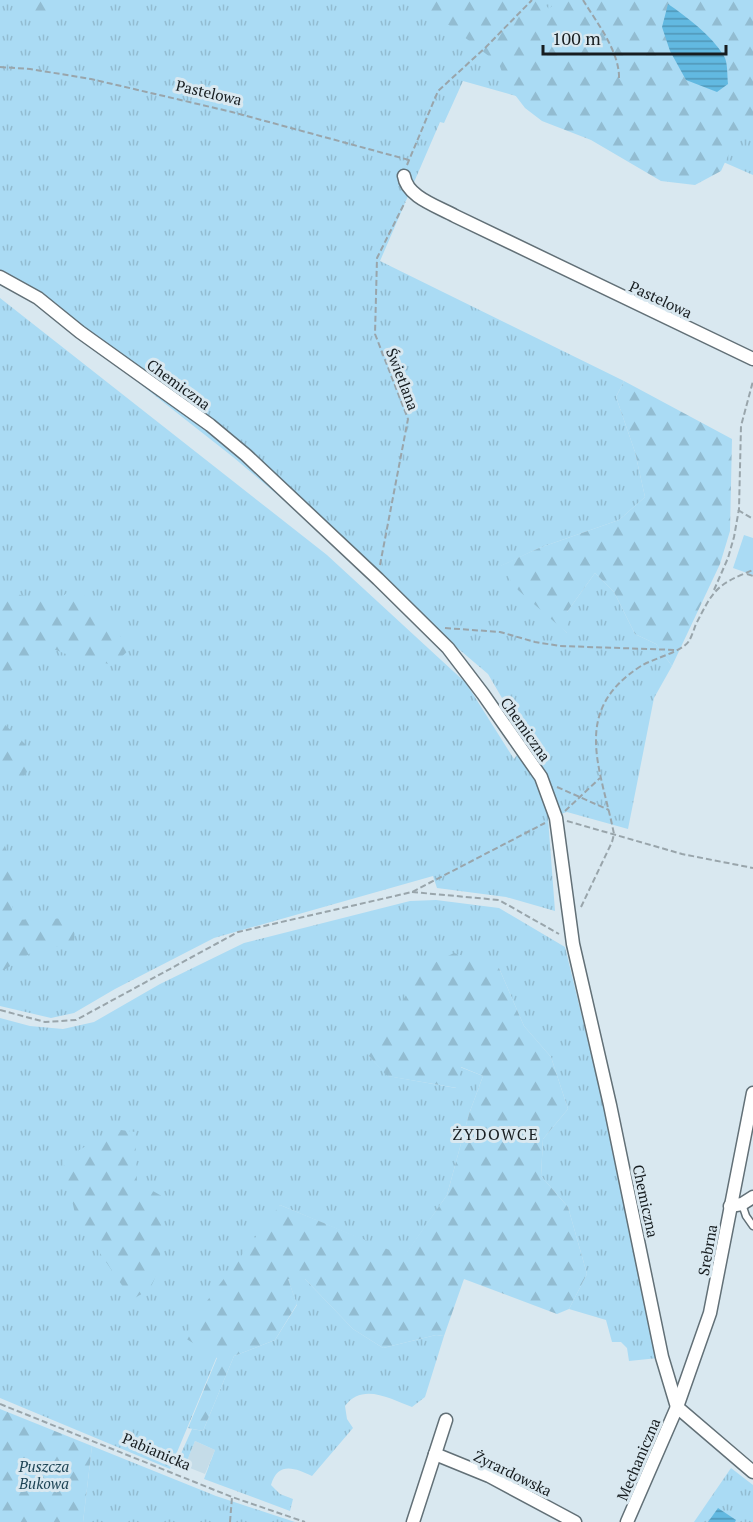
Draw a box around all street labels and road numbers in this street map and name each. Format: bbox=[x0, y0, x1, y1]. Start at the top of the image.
street label: Pastelowa bbox=[174, 75, 244, 109]
street label: Pastelowa bbox=[626, 276, 696, 322]
street label: Świetlana bbox=[382, 345, 424, 413]
street label: Chemiczna bbox=[143, 354, 215, 414]
street label: Chemiczna bbox=[497, 693, 556, 765]
street label: Chemiczna bbox=[629, 1163, 664, 1240]
street label: Srebrna bbox=[693, 1222, 721, 1277]
street label: Mechaniczna bbox=[612, 1414, 665, 1503]
street label: Pabianicka bbox=[120, 1428, 195, 1475]
street label: Żyrardowska bbox=[471, 1445, 556, 1501]

